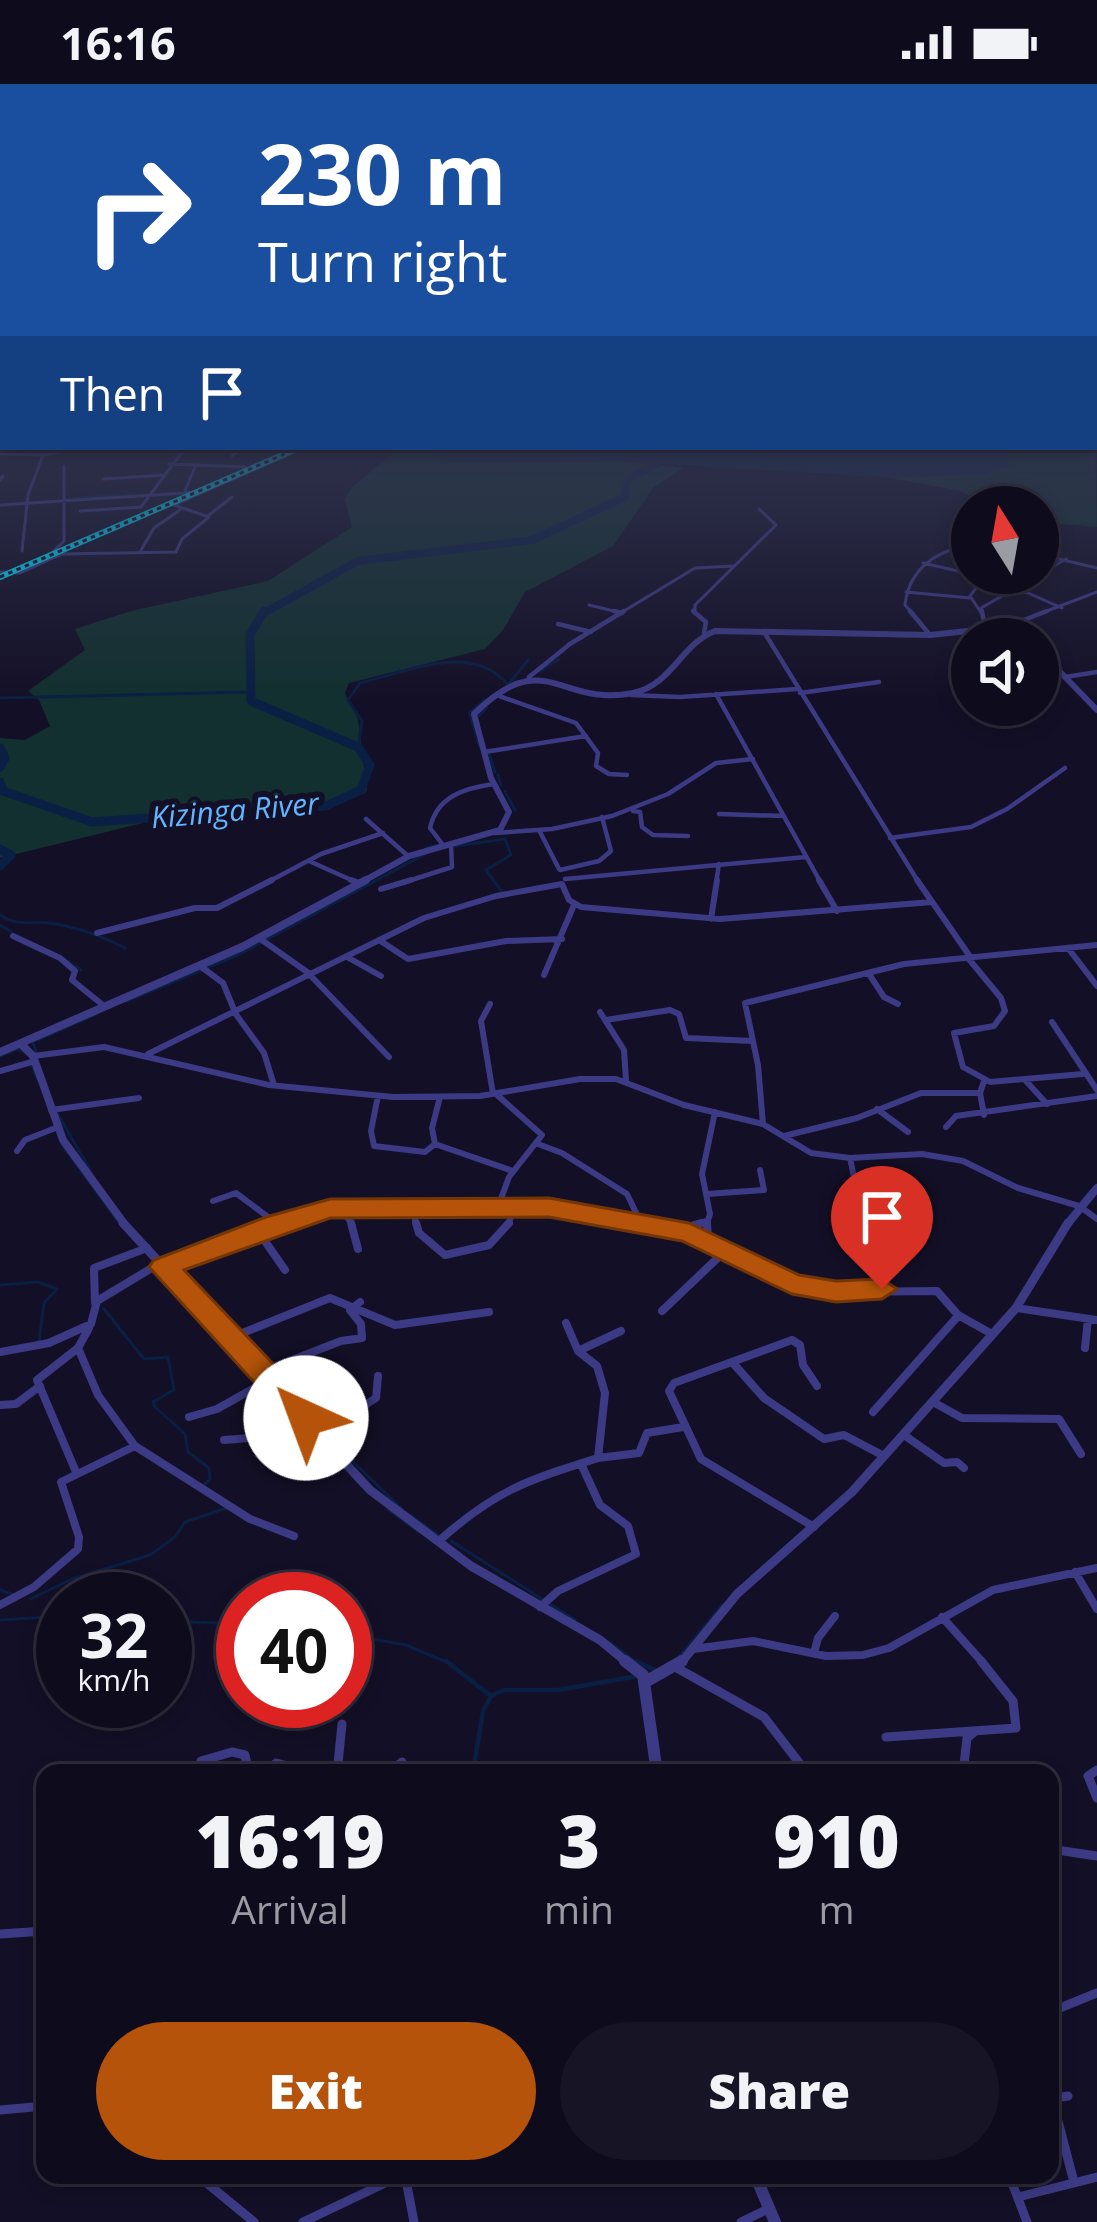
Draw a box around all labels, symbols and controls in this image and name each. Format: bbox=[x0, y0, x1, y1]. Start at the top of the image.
text: 16:16 bbox=[60, 12, 176, 73]
text: 230 m bbox=[258, 115, 506, 230]
icon: right bbox=[60, 132, 216, 288]
text: Turn right bbox=[258, 224, 507, 298]
icon: arrive bbox=[189, 360, 255, 426]
text: Then bbox=[60, 363, 165, 424]
north arrow bbox=[951, 486, 1059, 594]
map controls bbox=[951, 486, 1059, 726]
button: sound bbox=[951, 618, 1059, 726]
water label: Kizinga River bbox=[149, 782, 322, 837]
pin bbox=[831, 1166, 933, 1289]
icon: arrive bbox=[849, 1184, 915, 1250]
position arrow bbox=[243, 1355, 369, 1481]
speed limit sign: 40 bbox=[216, 1572, 372, 1728]
text: 32 bbox=[80, 1594, 148, 1676]
text: km/h bbox=[78, 1659, 150, 1700]
text: 16:19 bbox=[195, 1791, 385, 1889]
text: 3 bbox=[558, 1791, 600, 1889]
text: 910 bbox=[773, 1791, 900, 1889]
text: Arrival bbox=[231, 1882, 349, 1935]
text: min bbox=[544, 1882, 614, 1935]
text: m bbox=[818, 1882, 855, 1935]
button: Exit bbox=[96, 2022, 536, 2160]
button: Share bbox=[560, 2022, 999, 2160]

